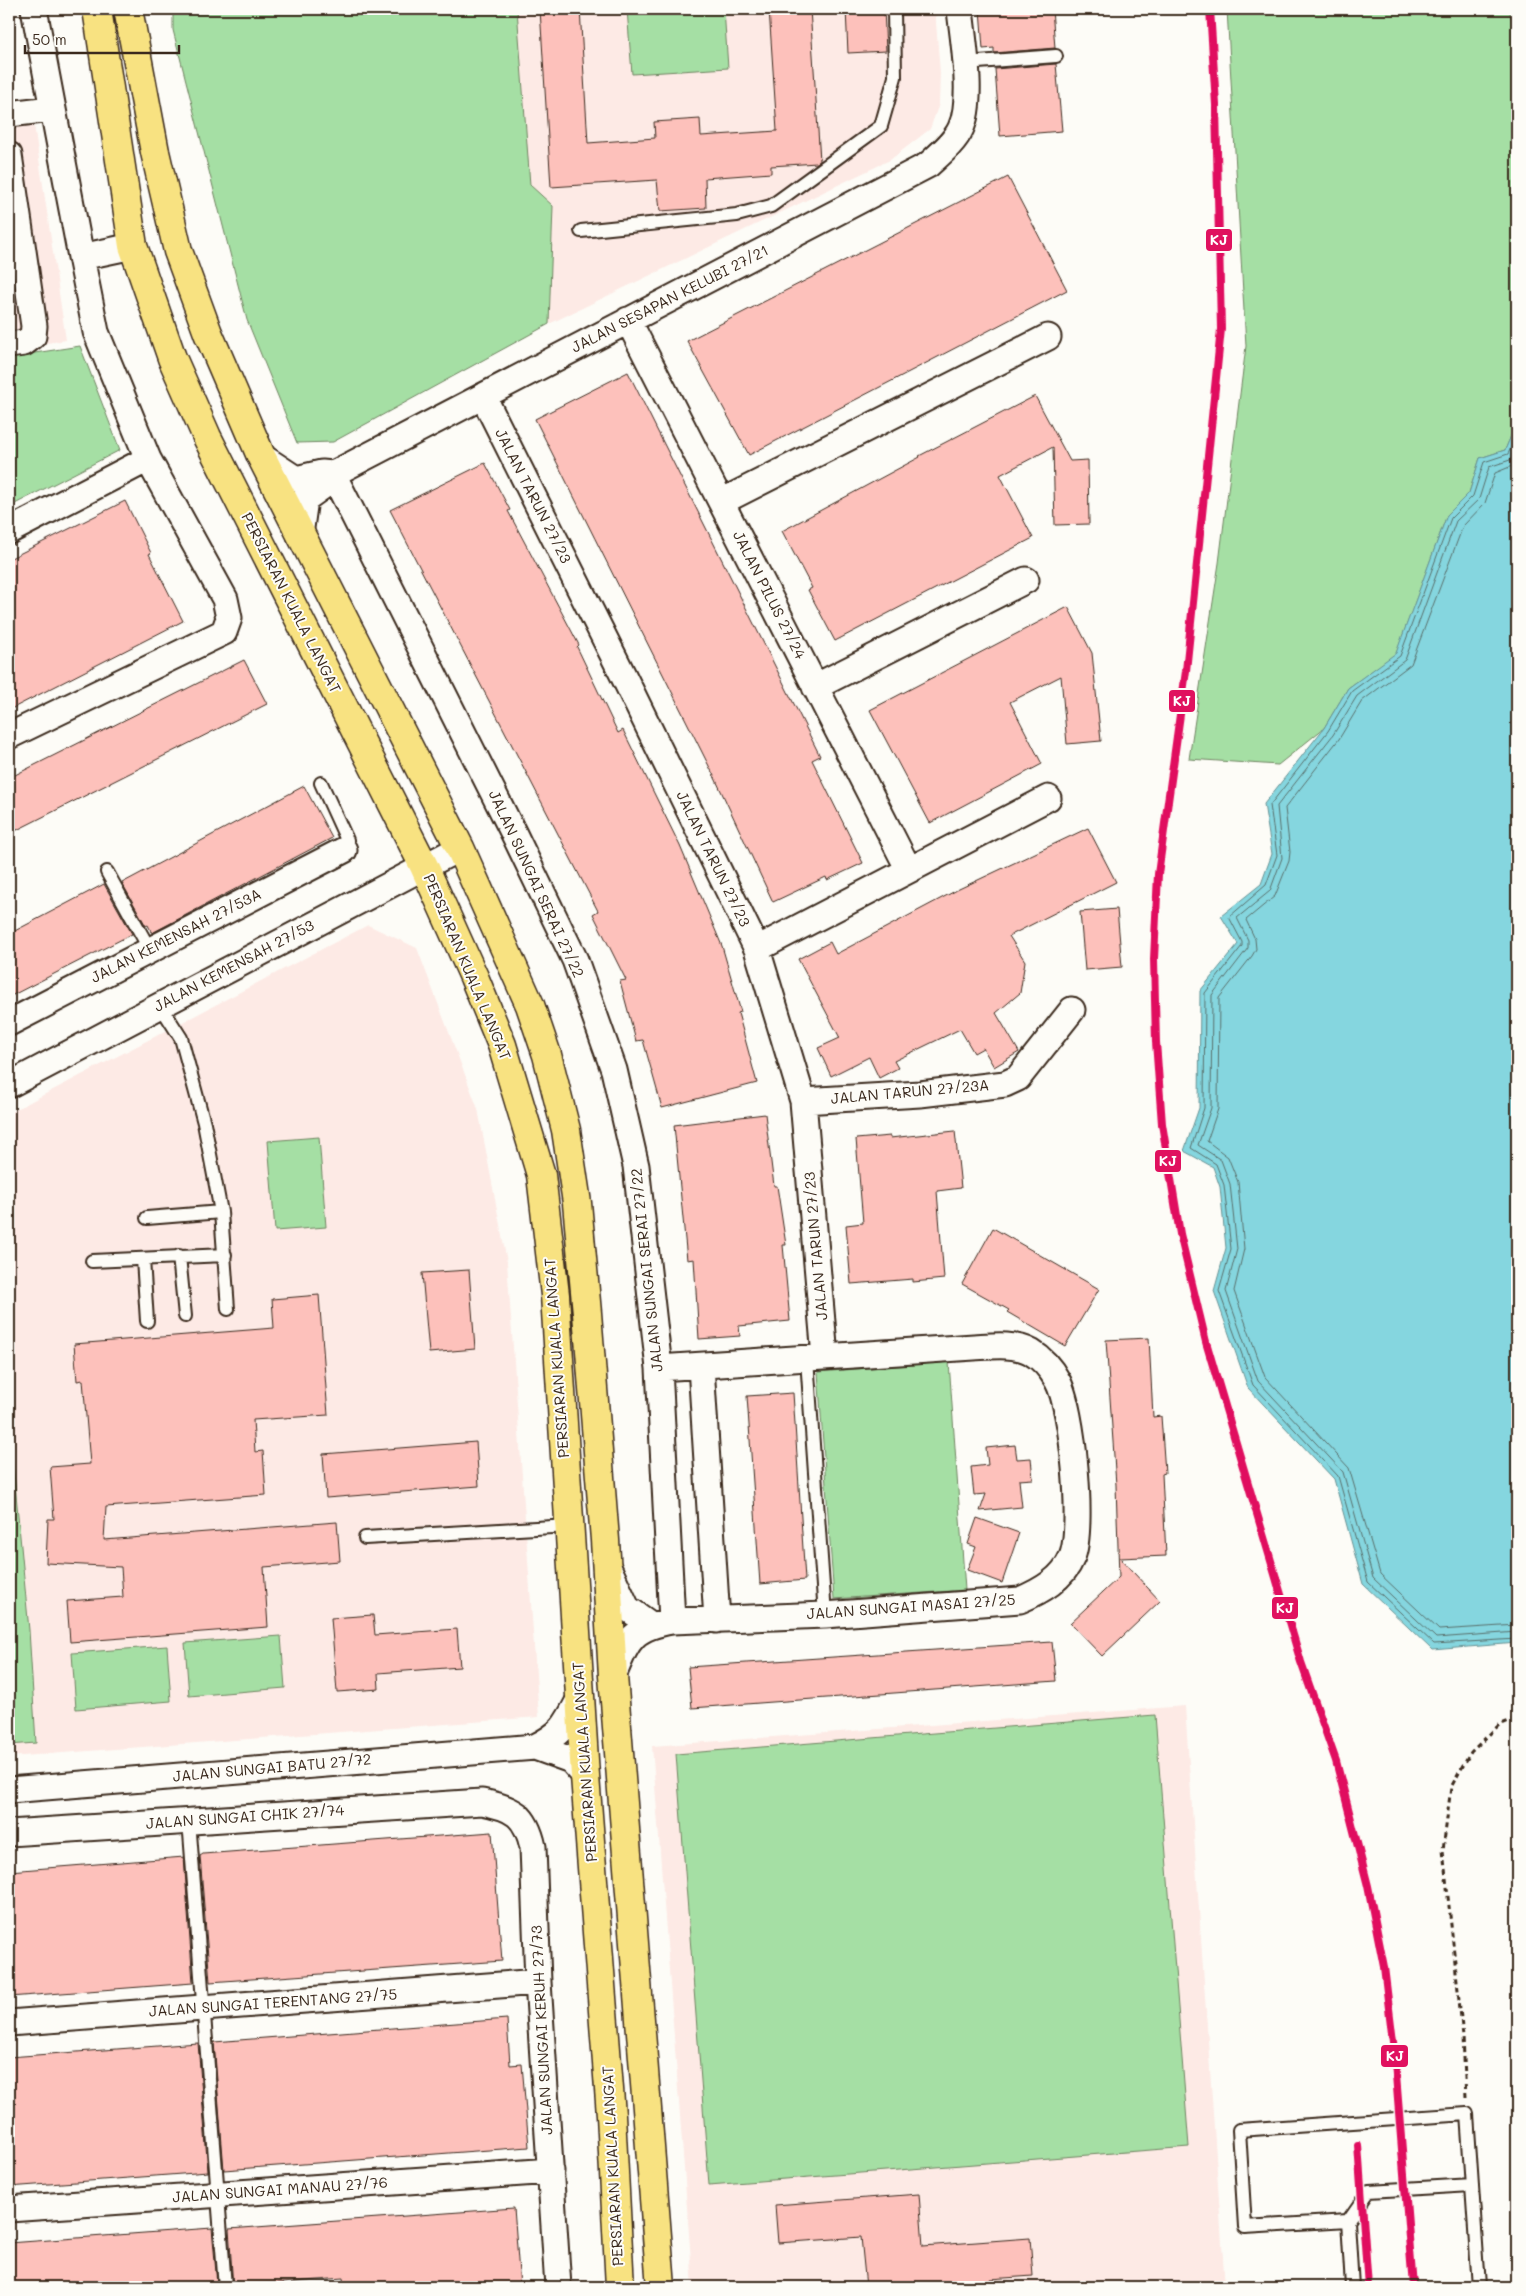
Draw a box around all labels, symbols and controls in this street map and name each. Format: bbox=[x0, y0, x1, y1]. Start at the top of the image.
scale bar bbox=[25, 22, 179, 54]
text: 50 m bbox=[32, 29, 67, 49]
line badge: KJ bbox=[1205, 228, 1233, 252]
text: KJ bbox=[1210, 230, 1228, 249]
street label: JALAN SESAPAN KELUBI 27/21 bbox=[568, 240, 772, 357]
street label: JALAN TARUN 27/23 bbox=[491, 425, 577, 567]
street label: PERSIARAN KUALA LANGAT bbox=[237, 509, 346, 696]
street label: JALAN PILUS 27/24 bbox=[729, 527, 811, 662]
line badge: KJ bbox=[1168, 689, 1196, 713]
text: KJ bbox=[1173, 691, 1191, 710]
street label: JALAN SUNGAI SERAI 27/22 bbox=[485, 787, 589, 981]
street label: JALAN TARUN 27/23 bbox=[672, 787, 756, 930]
street label: PERSIARAN KUALA LANGAT bbox=[420, 870, 516, 1063]
street label: JALAN KEMENSAH 27/53A bbox=[88, 885, 264, 987]
street label: JALAN KEMENSAH 27/53 bbox=[151, 916, 317, 1016]
street label: JALAN TARUN 27/23A bbox=[830, 1074, 990, 1108]
line badge: KJ bbox=[1154, 1149, 1182, 1173]
text: KJ bbox=[1159, 1151, 1177, 1170]
street label: JALAN SUNGAI SERAI 27/22 bbox=[625, 1167, 667, 1373]
street label: JALAN TARUN 27/23 bbox=[799, 1171, 831, 1321]
street label: PERSIARAN KUALA LANGAT bbox=[539, 1257, 573, 1459]
street label: JALAN SUNGAI MASAI 27/25 bbox=[806, 1589, 1016, 1623]
line badge: KJ bbox=[1271, 1596, 1299, 1620]
text: KJ bbox=[1276, 1598, 1294, 1617]
street label: PERSIARAN KUALA LANGAT bbox=[567, 1661, 601, 1863]
street label: JALAN SUNGAI BATU 27/72 bbox=[172, 1748, 372, 1786]
street label: JALAN SUNGAI CHIK 27/74 bbox=[145, 1799, 345, 1833]
street label: JALAN SUNGAI KERUH 27/73 bbox=[526, 1925, 556, 2135]
street label: JALAN SUNGAI TERENTANG 27/75 bbox=[148, 1983, 398, 2021]
line badge: KJ bbox=[1380, 2044, 1409, 2068]
text: KJ bbox=[1386, 2046, 1404, 2065]
street label: PERSIARAN KUALA LANGAT bbox=[597, 2065, 627, 2267]
street label: JALAN SUNGAI MANAU 27/76 bbox=[172, 2172, 388, 2207]

